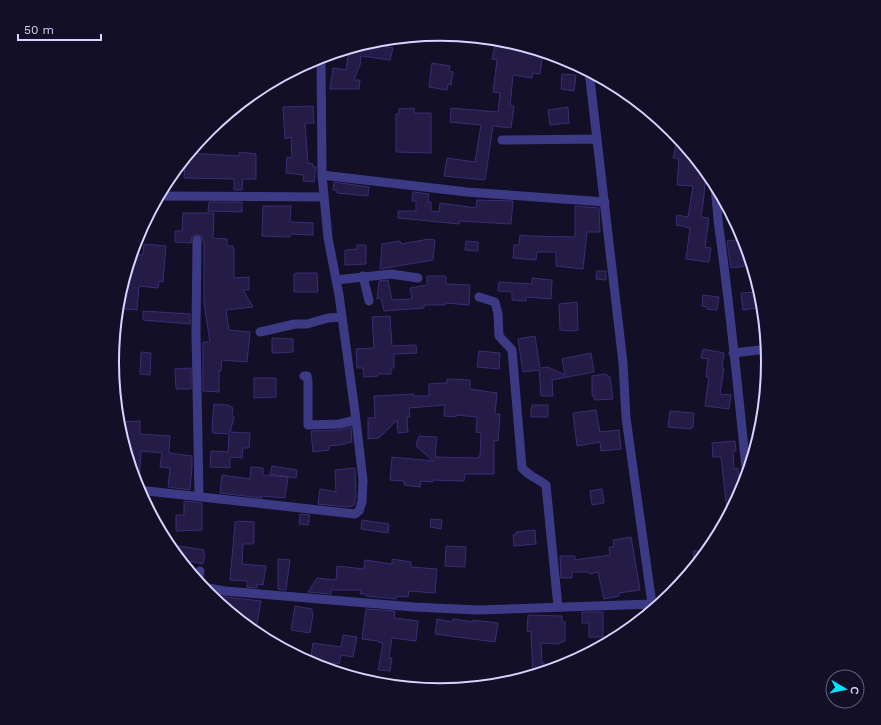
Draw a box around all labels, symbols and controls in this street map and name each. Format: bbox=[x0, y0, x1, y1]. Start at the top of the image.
scale bar bbox=[18, 16, 101, 42]
text: 50 m bbox=[24, 23, 54, 37]
north arrow bbox=[825, 669, 865, 709]
text: С bbox=[847, 686, 861, 695]

